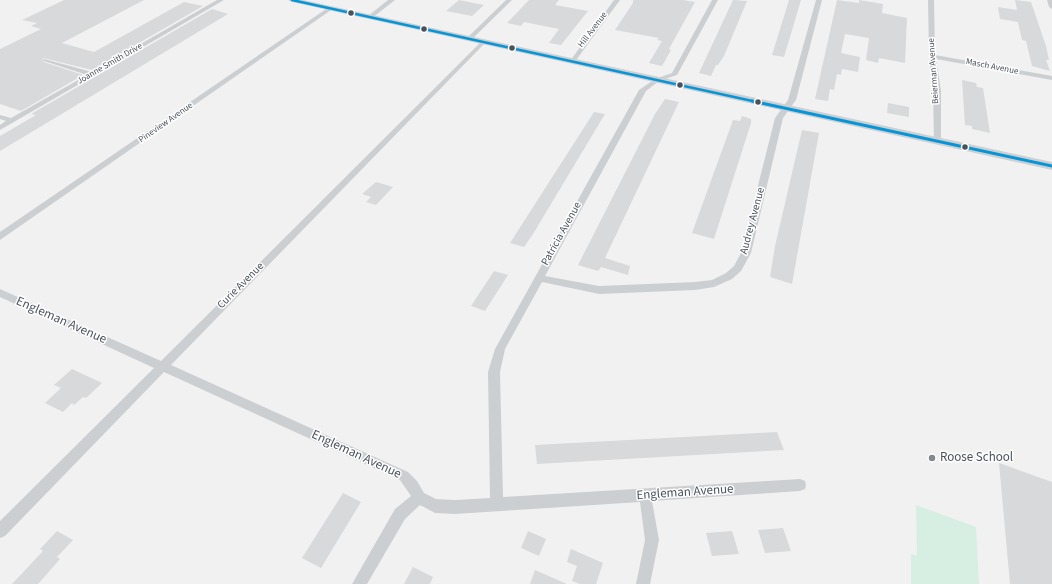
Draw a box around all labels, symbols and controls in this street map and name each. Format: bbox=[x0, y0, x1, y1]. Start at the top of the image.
unlabelled marker bbox=[346, 8, 356, 18]
street label: Hill Avenue bbox=[576, 10, 610, 50]
unlabelled marker bbox=[419, 24, 429, 34]
street label: Beierman Avenue bbox=[926, 38, 942, 104]
street label: Joanne Smith Drive bbox=[76, 41, 144, 87]
unlabelled marker bbox=[507, 43, 517, 53]
street label: Masch Avenue bbox=[965, 57, 1019, 77]
unlabelled marker bbox=[675, 80, 685, 90]
unlabelled marker bbox=[753, 97, 763, 107]
street label: Pineview Avenue bbox=[137, 100, 195, 146]
unlabelled marker bbox=[960, 142, 970, 152]
street label: Audrey Avenue bbox=[738, 186, 768, 256]
street label: Patricia Avenue bbox=[539, 200, 585, 268]
street label: Curie Avenue bbox=[215, 260, 267, 312]
street label: Engleman Avenue bbox=[13, 294, 109, 348]
street label: Engleman Avenue bbox=[309, 427, 403, 483]
place label: Roose School bbox=[940, 450, 1013, 466]
marker: Roose School bbox=[927, 453, 937, 463]
street label: Engleman Avenue bbox=[636, 482, 734, 504]

